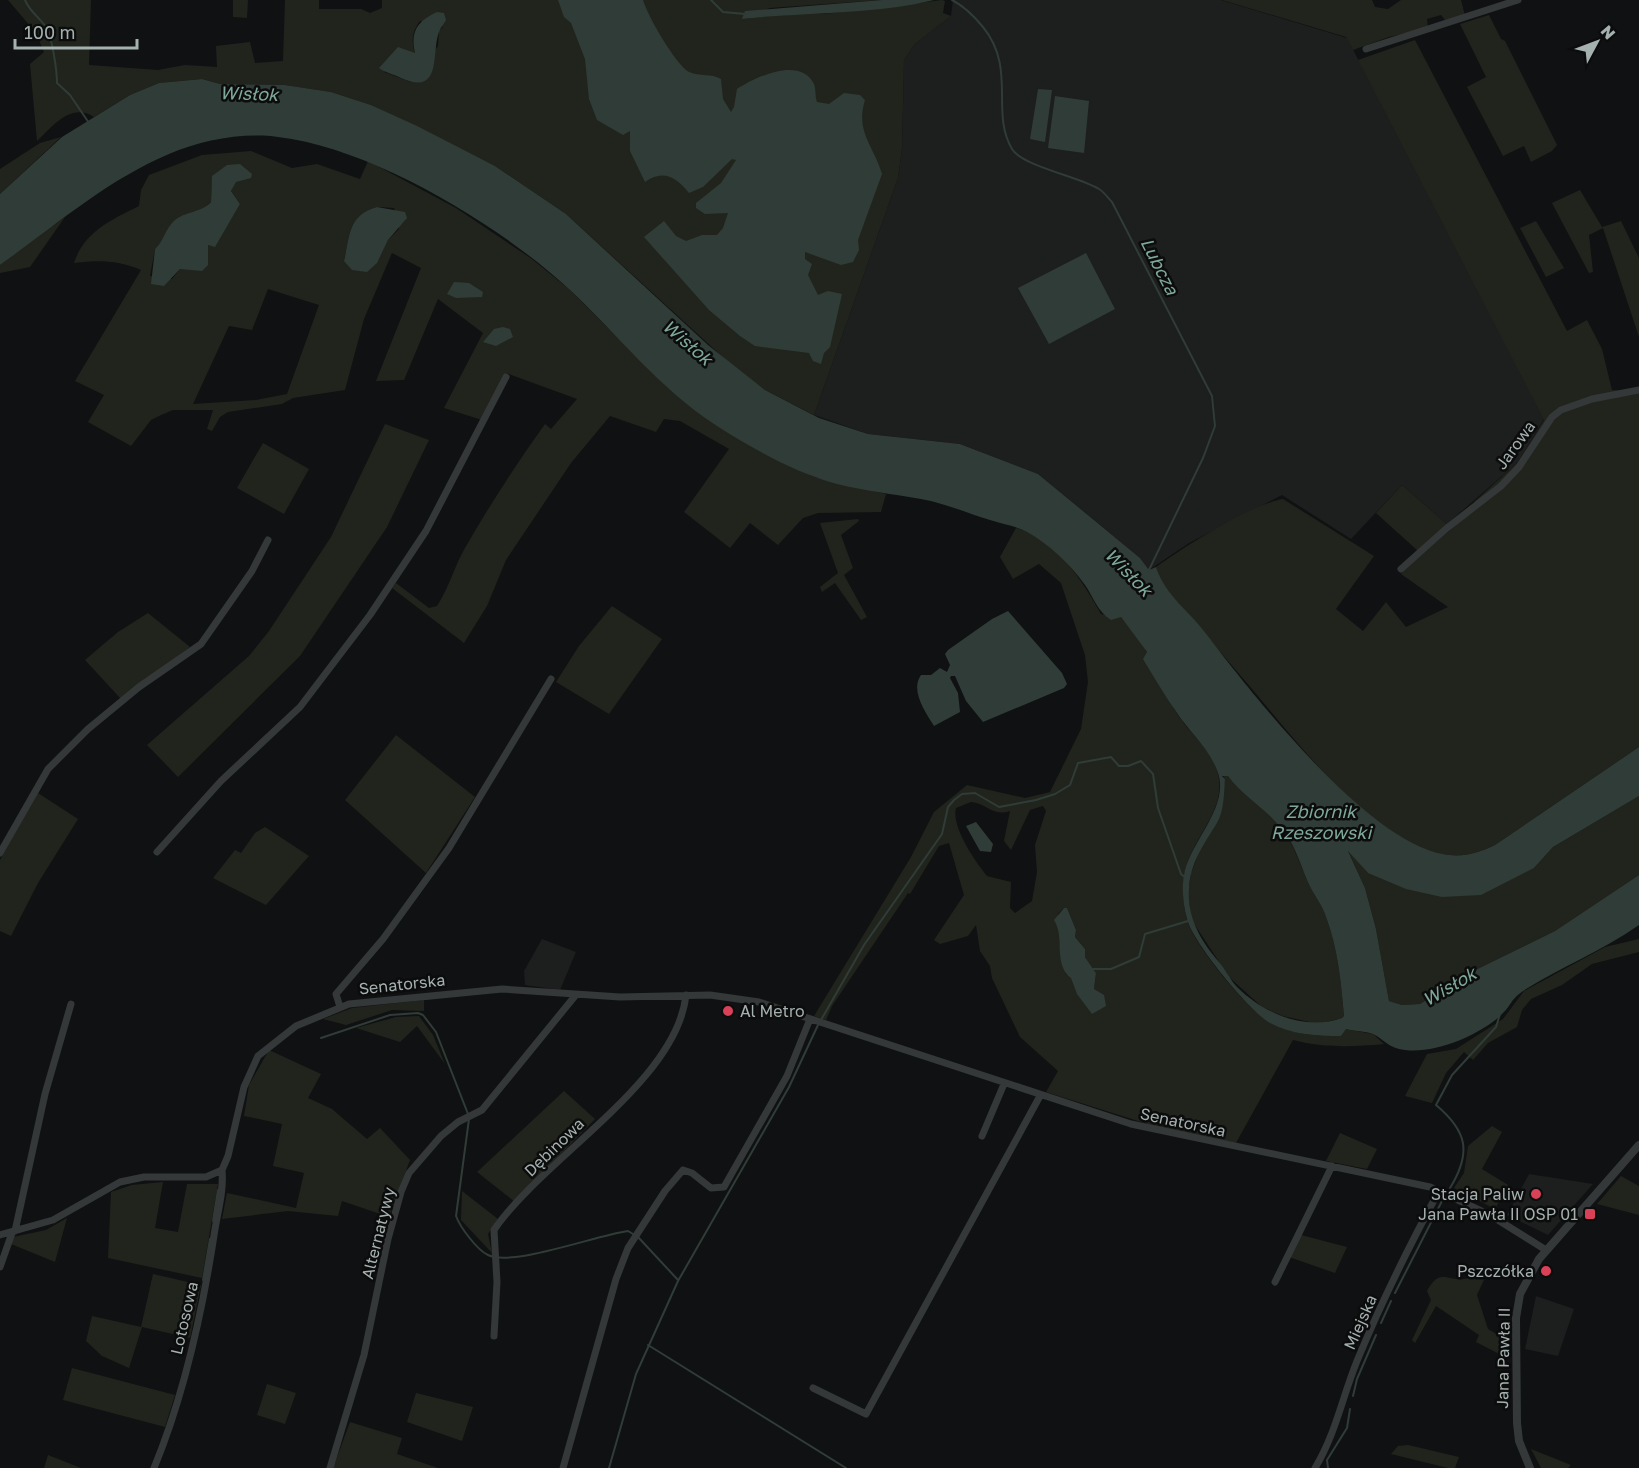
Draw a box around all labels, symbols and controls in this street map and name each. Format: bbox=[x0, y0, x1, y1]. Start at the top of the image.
scale bar bbox=[15, 12, 136, 50]
north arrow bbox=[1567, 12, 1627, 72]
text: 100 m bbox=[24, 21, 75, 43]
text: N bbox=[1597, 21, 1620, 43]
water label: Wisłok bbox=[219, 81, 280, 105]
water label: Lubcza bbox=[1136, 234, 1184, 299]
water label: Wisłok bbox=[659, 314, 719, 371]
street label: Jarowa bbox=[1491, 417, 1539, 473]
water label: Wisłok bbox=[1101, 543, 1159, 602]
water label: Zbiornik Rzeszowski bbox=[1271, 800, 1373, 843]
water label: Wisłok bbox=[1418, 961, 1481, 1010]
street label: Senatorska bbox=[358, 970, 446, 998]
place label: Al Metro bbox=[740, 1001, 805, 1021]
marker: Al Metro bbox=[721, 1004, 735, 1018]
street label: Senatorska bbox=[1138, 1103, 1228, 1141]
street label: Dębinowa bbox=[520, 1114, 588, 1180]
place label: Stacja Paliw bbox=[1431, 1184, 1524, 1204]
street label: Alternatywy bbox=[357, 1185, 399, 1281]
marker: Stacja Paliw bbox=[1529, 1187, 1543, 1201]
place label: Jana Pawła II OSP 01 bbox=[1418, 1204, 1578, 1224]
marker: Jana Pawła II OSP 01 bbox=[1583, 1207, 1597, 1221]
place label: Pszczółka bbox=[1457, 1261, 1534, 1281]
marker: Pszczółka bbox=[1539, 1264, 1553, 1278]
street label: Lotosowa bbox=[166, 1280, 202, 1356]
street label: Miejska bbox=[1339, 1291, 1381, 1353]
street label: Jana Pawła II bbox=[1492, 1307, 1514, 1409]

